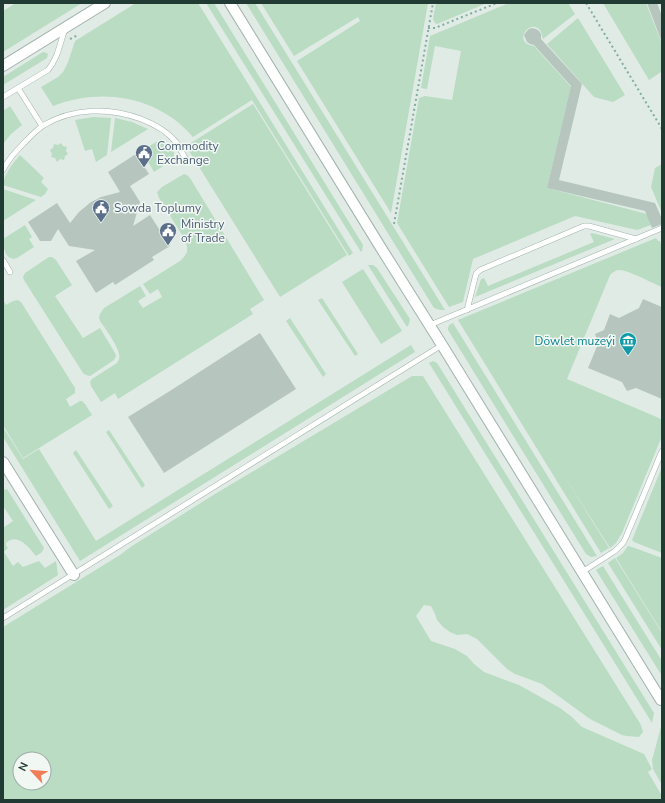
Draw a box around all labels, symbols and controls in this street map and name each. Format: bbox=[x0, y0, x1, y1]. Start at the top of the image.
place label: Commodity Exchange bbox=[157, 138, 220, 168]
public building icon: Commodity Exchange bbox=[134, 143, 154, 168]
public building icon: Sowda Toplumy bbox=[91, 198, 111, 223]
place label: Sowda Toplumy bbox=[114, 200, 202, 216]
place label: Ministry of Trade bbox=[181, 216, 225, 246]
public building icon: Ministry of Trade bbox=[158, 221, 178, 246]
museum icon: Döwlet muzeýi bbox=[618, 331, 638, 356]
place label: Döwlet muzeýi bbox=[535, 333, 615, 349]
north arrow bbox=[12, 751, 52, 791]
text: N bbox=[15, 760, 32, 774]

